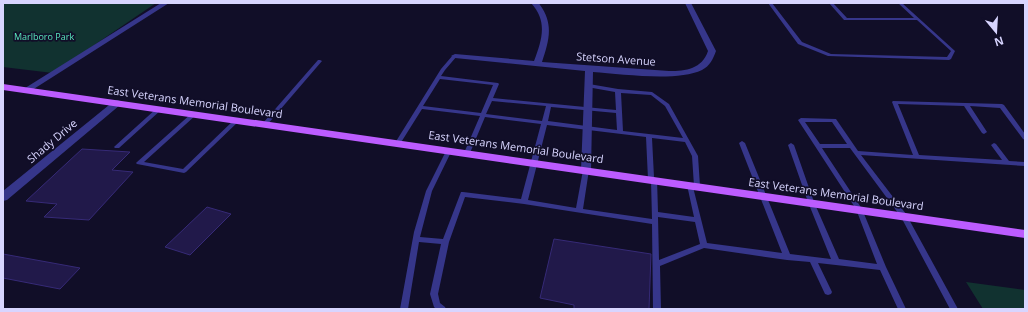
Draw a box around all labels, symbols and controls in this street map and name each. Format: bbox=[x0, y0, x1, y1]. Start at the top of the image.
north arrow bbox=[976, 12, 1016, 52]
park label: Marlboro Park bbox=[14, 30, 74, 43]
text: N bbox=[993, 33, 1006, 51]
street label: Stetson Avenue bbox=[576, 48, 656, 69]
street label: East Veterans Memorial Boulevard bbox=[107, 82, 284, 121]
street label: Shady Drive bbox=[24, 115, 80, 166]
street label: East Veterans Memorial Boulevard bbox=[428, 127, 605, 166]
street label: East Veterans Memorial Boulevard bbox=[748, 174, 925, 213]

